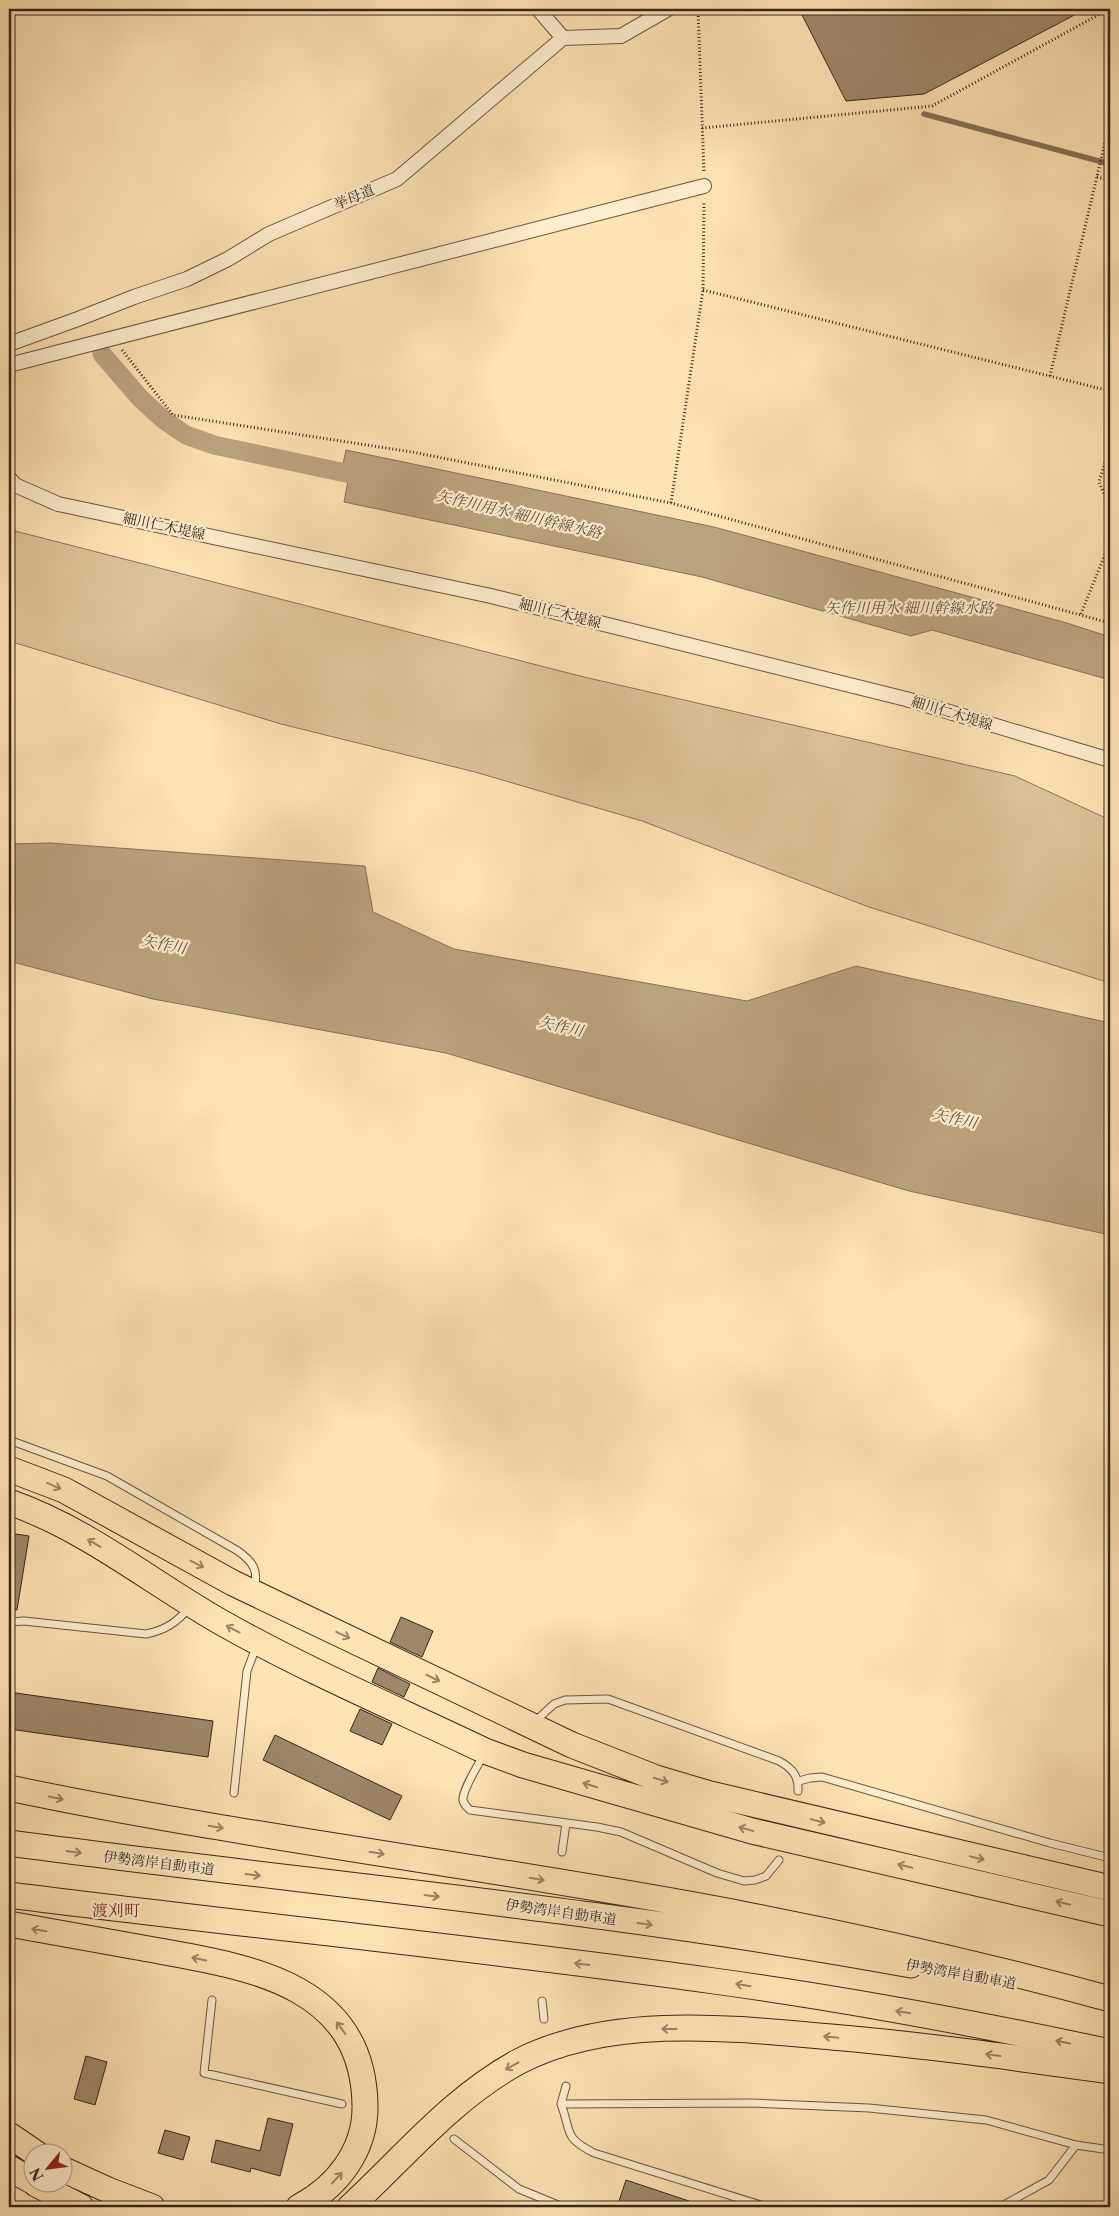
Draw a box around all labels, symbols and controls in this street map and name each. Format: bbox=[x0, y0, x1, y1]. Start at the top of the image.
street label: 挙母道 bbox=[331, 181, 377, 213]
water label: 矢作川用水 細川幹線水路 bbox=[434, 486, 605, 543]
street label: 細川仁木堤線 bbox=[121, 508, 207, 544]
street label: 細川仁木堤線 bbox=[517, 594, 603, 632]
water label: 矢作川用水 細川幹線水路 bbox=[824, 598, 995, 617]
street label: 細川仁木堤線 bbox=[909, 692, 995, 734]
water label: 矢作川 bbox=[140, 930, 190, 958]
water label: 矢作川 bbox=[537, 1012, 587, 1041]
water label: 矢作川 bbox=[931, 1104, 981, 1133]
one-way arrow bbox=[46, 1481, 61, 1491]
one-way arrow bbox=[88, 1538, 102, 1548]
one-way arrow bbox=[189, 1560, 204, 1569]
one-way arrow bbox=[226, 1623, 240, 1633]
one-way arrow bbox=[335, 1630, 350, 1640]
one-way arrow bbox=[426, 1673, 441, 1683]
one-way arrow bbox=[653, 1775, 669, 1785]
one-way arrow bbox=[582, 1780, 598, 1790]
one-way arrow bbox=[48, 1794, 64, 1804]
one-way arrow bbox=[810, 1817, 826, 1826]
one-way arrow bbox=[208, 1822, 224, 1832]
one-way arrow bbox=[739, 1824, 755, 1834]
one-way arrow bbox=[66, 1847, 82, 1857]
street label: 伊勢湾岸自動車道 bbox=[102, 1847, 216, 1879]
one-way arrow bbox=[368, 1848, 384, 1858]
one-way arrow bbox=[968, 1854, 984, 1863]
one-way arrow bbox=[897, 1861, 913, 1870]
one-way arrow bbox=[245, 1870, 261, 1880]
one-way arrow bbox=[529, 1875, 545, 1885]
one-way arrow bbox=[423, 1891, 439, 1901]
street label: 伊勢湾岸自動車道 bbox=[504, 1895, 618, 1929]
one-way arrow bbox=[1055, 1898, 1071, 1907]
district label: 渡刈町 bbox=[92, 1900, 140, 1920]
one-way arrow bbox=[637, 1919, 653, 1929]
one-way arrow bbox=[31, 1924, 47, 1934]
one-way arrow bbox=[191, 1953, 207, 1963]
street label: 伊勢湾岸自動車道 bbox=[904, 1955, 1018, 1993]
one-way arrow bbox=[574, 1958, 590, 1968]
one-way arrow bbox=[735, 1980, 751, 1990]
one-way arrow bbox=[895, 2006, 911, 2016]
one-way arrow bbox=[336, 2021, 346, 2035]
one-way arrow bbox=[661, 2024, 678, 2034]
one-way arrow bbox=[823, 2032, 839, 2042]
one-way arrow bbox=[1055, 2037, 1071, 2046]
one-way arrow bbox=[985, 2049, 1001, 2059]
one-way arrow bbox=[506, 2061, 520, 2071]
north arrow bbox=[22, 2144, 72, 2194]
text: N bbox=[26, 2165, 47, 2184]
one-way arrow bbox=[331, 2171, 343, 2184]

